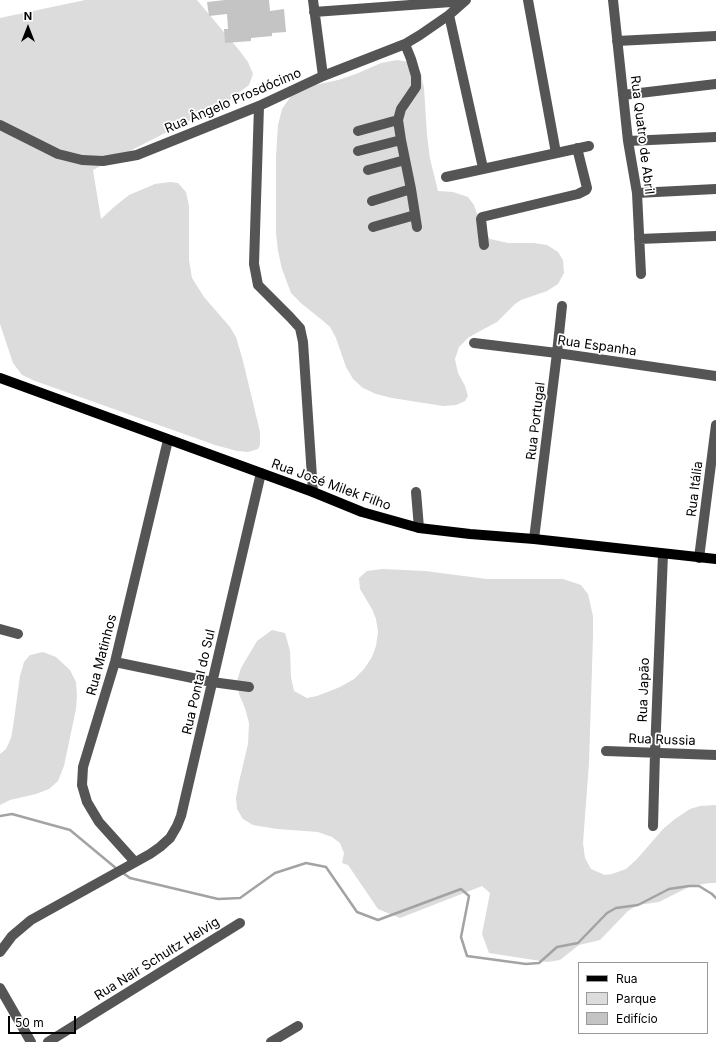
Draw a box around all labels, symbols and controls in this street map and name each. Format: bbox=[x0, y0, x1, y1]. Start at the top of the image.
north arrow bbox=[8, 8, 48, 48]
text: N bbox=[24, 9, 32, 23]
street label: Rua Ângelo Prosdócimo bbox=[162, 65, 304, 137]
street label: Rua Quatro de Abril bbox=[627, 75, 657, 195]
street label: Rua Espanha bbox=[556, 333, 638, 359]
street label: Rua Portugal bbox=[523, 381, 549, 461]
street label: Rua José Milek Filho bbox=[269, 456, 393, 514]
street label: Rua Itália bbox=[684, 460, 706, 518]
street label: Rua Matinhos bbox=[84, 613, 120, 697]
street label: Rua Pontal do Sul bbox=[179, 628, 219, 736]
street label: Rua Japão bbox=[635, 657, 653, 723]
street label: Rua Russia bbox=[628, 731, 696, 749]
street label: Rua Nair Schultz Helvig bbox=[92, 914, 222, 1004]
legend bbox=[578, 962, 708, 1034]
text: Rua bbox=[616, 971, 638, 986]
text: Parque bbox=[616, 991, 656, 1006]
scale bar bbox=[10, 1008, 78, 1034]
text: Edifício bbox=[616, 1011, 658, 1026]
text: 50 m bbox=[15, 1015, 44, 1030]

